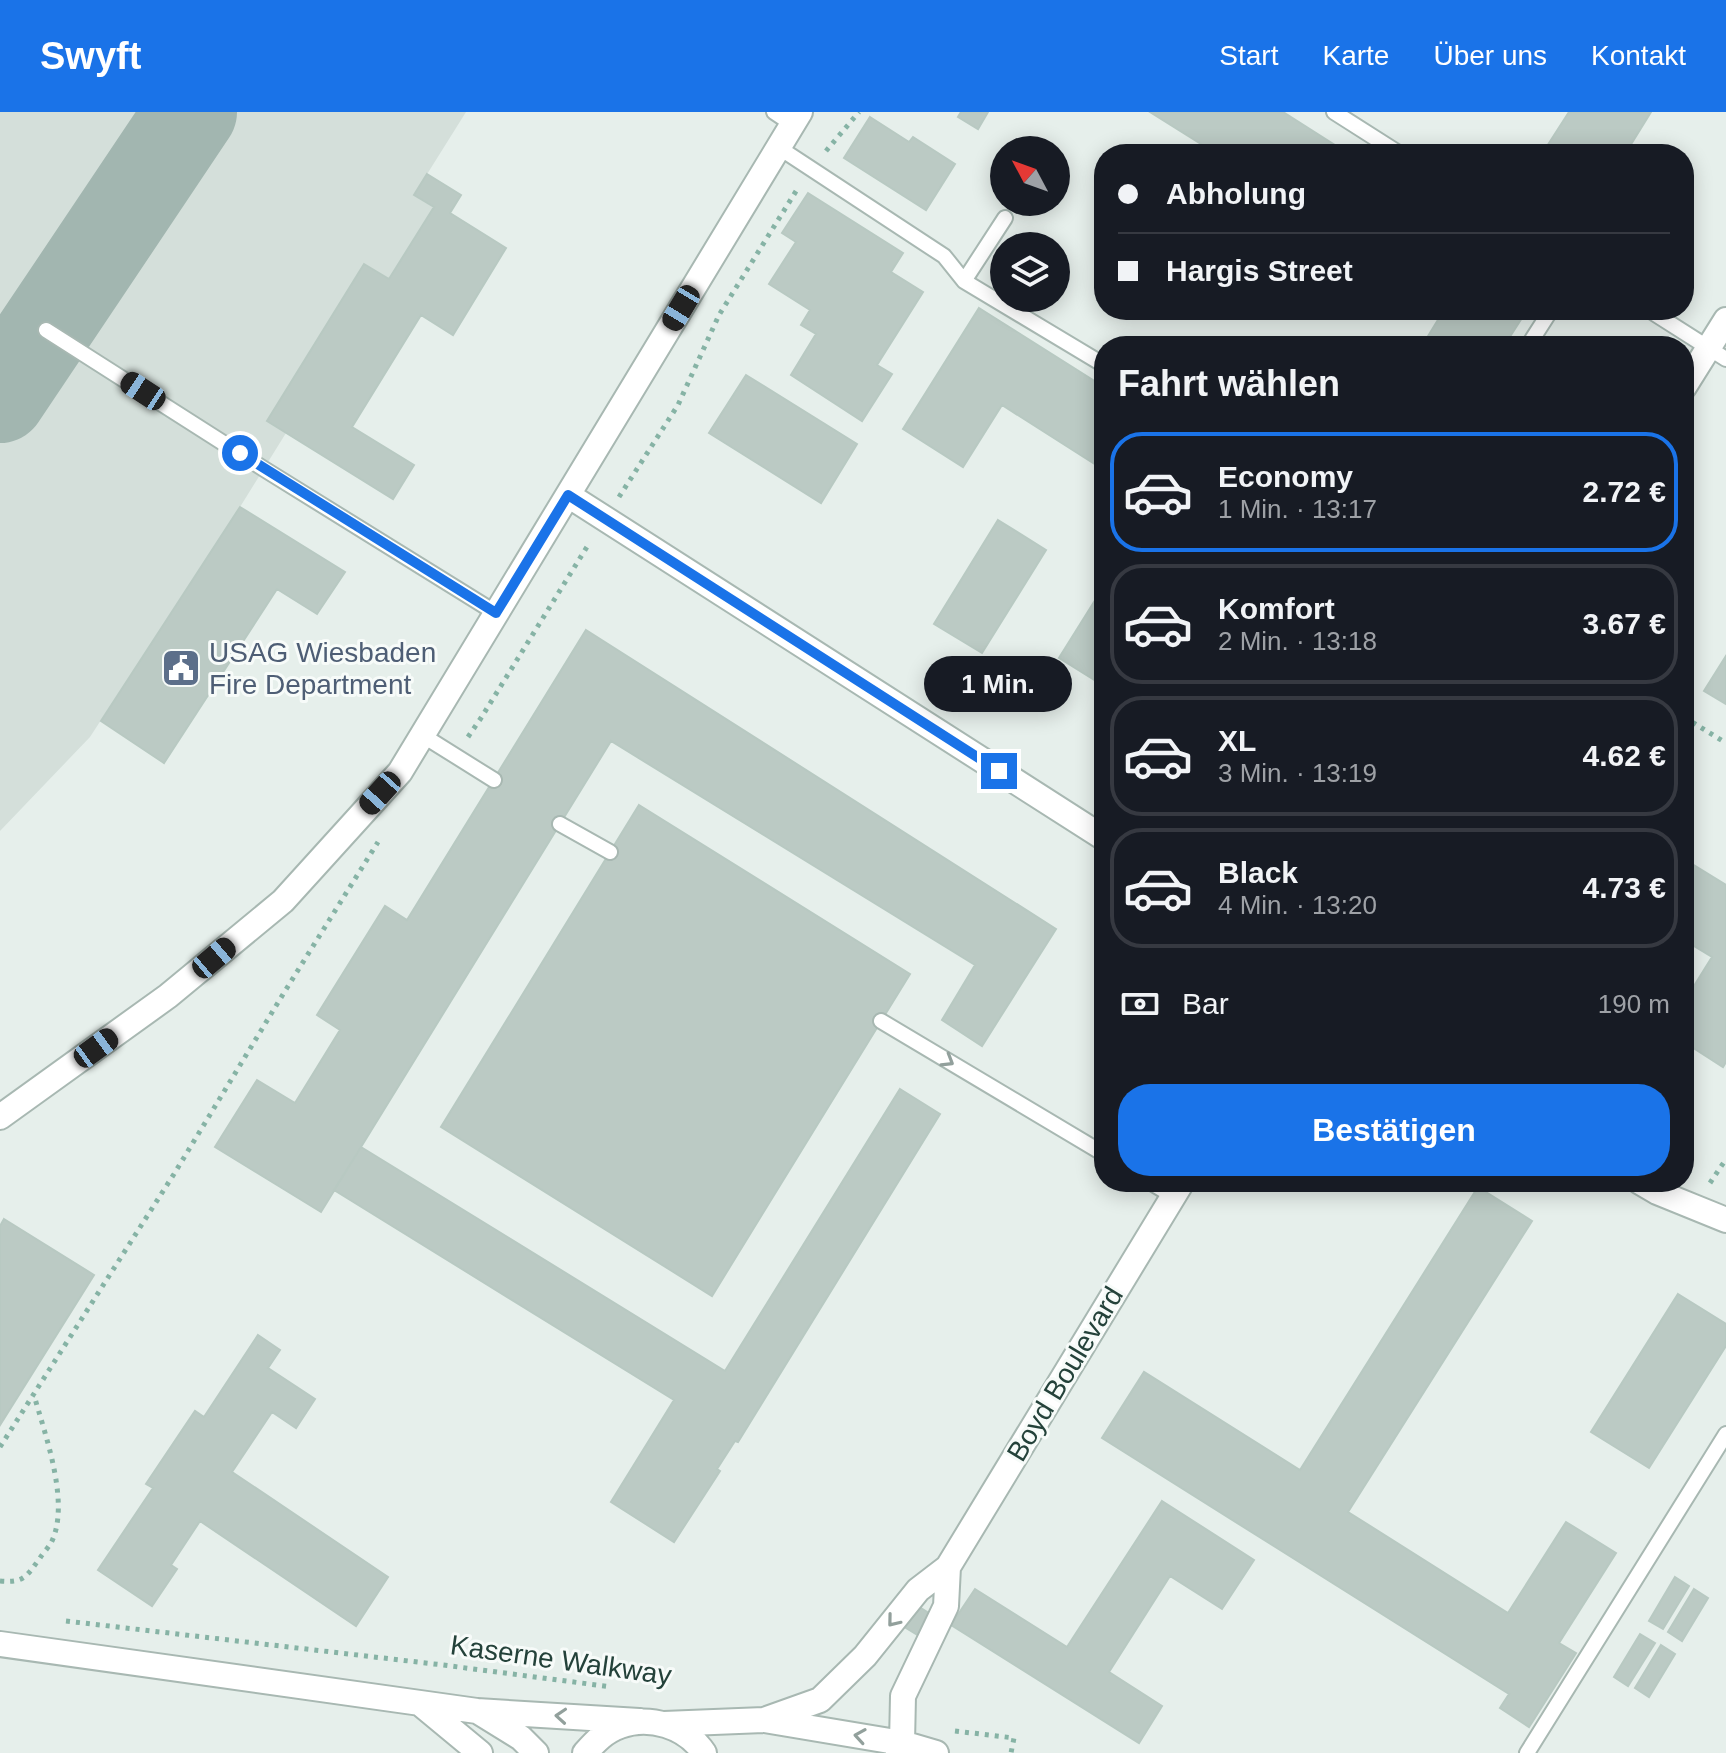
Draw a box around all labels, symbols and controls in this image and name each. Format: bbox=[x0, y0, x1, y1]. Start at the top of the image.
text: Swyft bbox=[40, 35, 141, 77]
text: Start bbox=[1219, 40, 1278, 71]
text: Karte bbox=[1322, 40, 1389, 71]
text: Über uns bbox=[1433, 40, 1547, 71]
text: Kontakt bbox=[1591, 40, 1686, 71]
north arrow bbox=[990, 136, 1070, 216]
map controls bbox=[990, 136, 1070, 312]
text: Abholung bbox=[1166, 177, 1306, 210]
button: layers bbox=[990, 232, 1070, 312]
text: Hargis Street bbox=[1166, 254, 1353, 287]
car bbox=[658, 281, 704, 335]
text: Fahrt wählen bbox=[1118, 363, 1340, 404]
car bbox=[116, 368, 170, 414]
route start bbox=[222, 435, 258, 471]
icon: car bbox=[1122, 456, 1194, 528]
text: Economy bbox=[1218, 460, 1353, 493]
text: 2.72 € bbox=[1583, 475, 1666, 508]
text: 1 Min. · 13:17 bbox=[1218, 494, 1377, 524]
icon: car bbox=[1122, 588, 1194, 660]
text: Komfort bbox=[1218, 592, 1335, 625]
text: 3.67 € bbox=[1583, 607, 1666, 640]
text: 2 Min. · 13:18 bbox=[1218, 626, 1377, 656]
place label: USAG Wiesbaden Fire Department bbox=[209, 637, 436, 700]
public building icon: USAG Wiesbaden Fire Department bbox=[160, 647, 202, 689]
callout: 1 Min. bbox=[925, 655, 1073, 711]
text: 1 Min. bbox=[961, 669, 1035, 699]
icon: car bbox=[1122, 720, 1194, 792]
text: XL bbox=[1218, 724, 1256, 757]
text: 4.62 € bbox=[1583, 739, 1666, 772]
route end bbox=[981, 753, 1017, 789]
text: 3 Min. · 13:19 bbox=[1218, 758, 1377, 788]
car bbox=[355, 767, 405, 819]
icon: car bbox=[1122, 852, 1194, 924]
text: Black bbox=[1218, 856, 1298, 889]
text: 4.73 € bbox=[1583, 871, 1666, 904]
text: 4 Min. · 13:20 bbox=[1218, 890, 1377, 920]
car bbox=[188, 933, 240, 983]
icon: cash bbox=[1118, 982, 1162, 1026]
text: Bar bbox=[1182, 987, 1229, 1020]
text: 190 m bbox=[1598, 989, 1670, 1019]
car bbox=[70, 1024, 122, 1072]
one-way arrow bbox=[939, 1051, 954, 1067]
button: Bestätigen bbox=[1118, 1084, 1670, 1176]
street label: Boyd Boulevard bbox=[1001, 1281, 1129, 1467]
one-way arrow bbox=[888, 1611, 903, 1626]
street label: Kaserne Walkway bbox=[448, 1629, 674, 1691]
one-way arrow bbox=[554, 1708, 567, 1725]
one-way arrow bbox=[853, 1728, 866, 1745]

